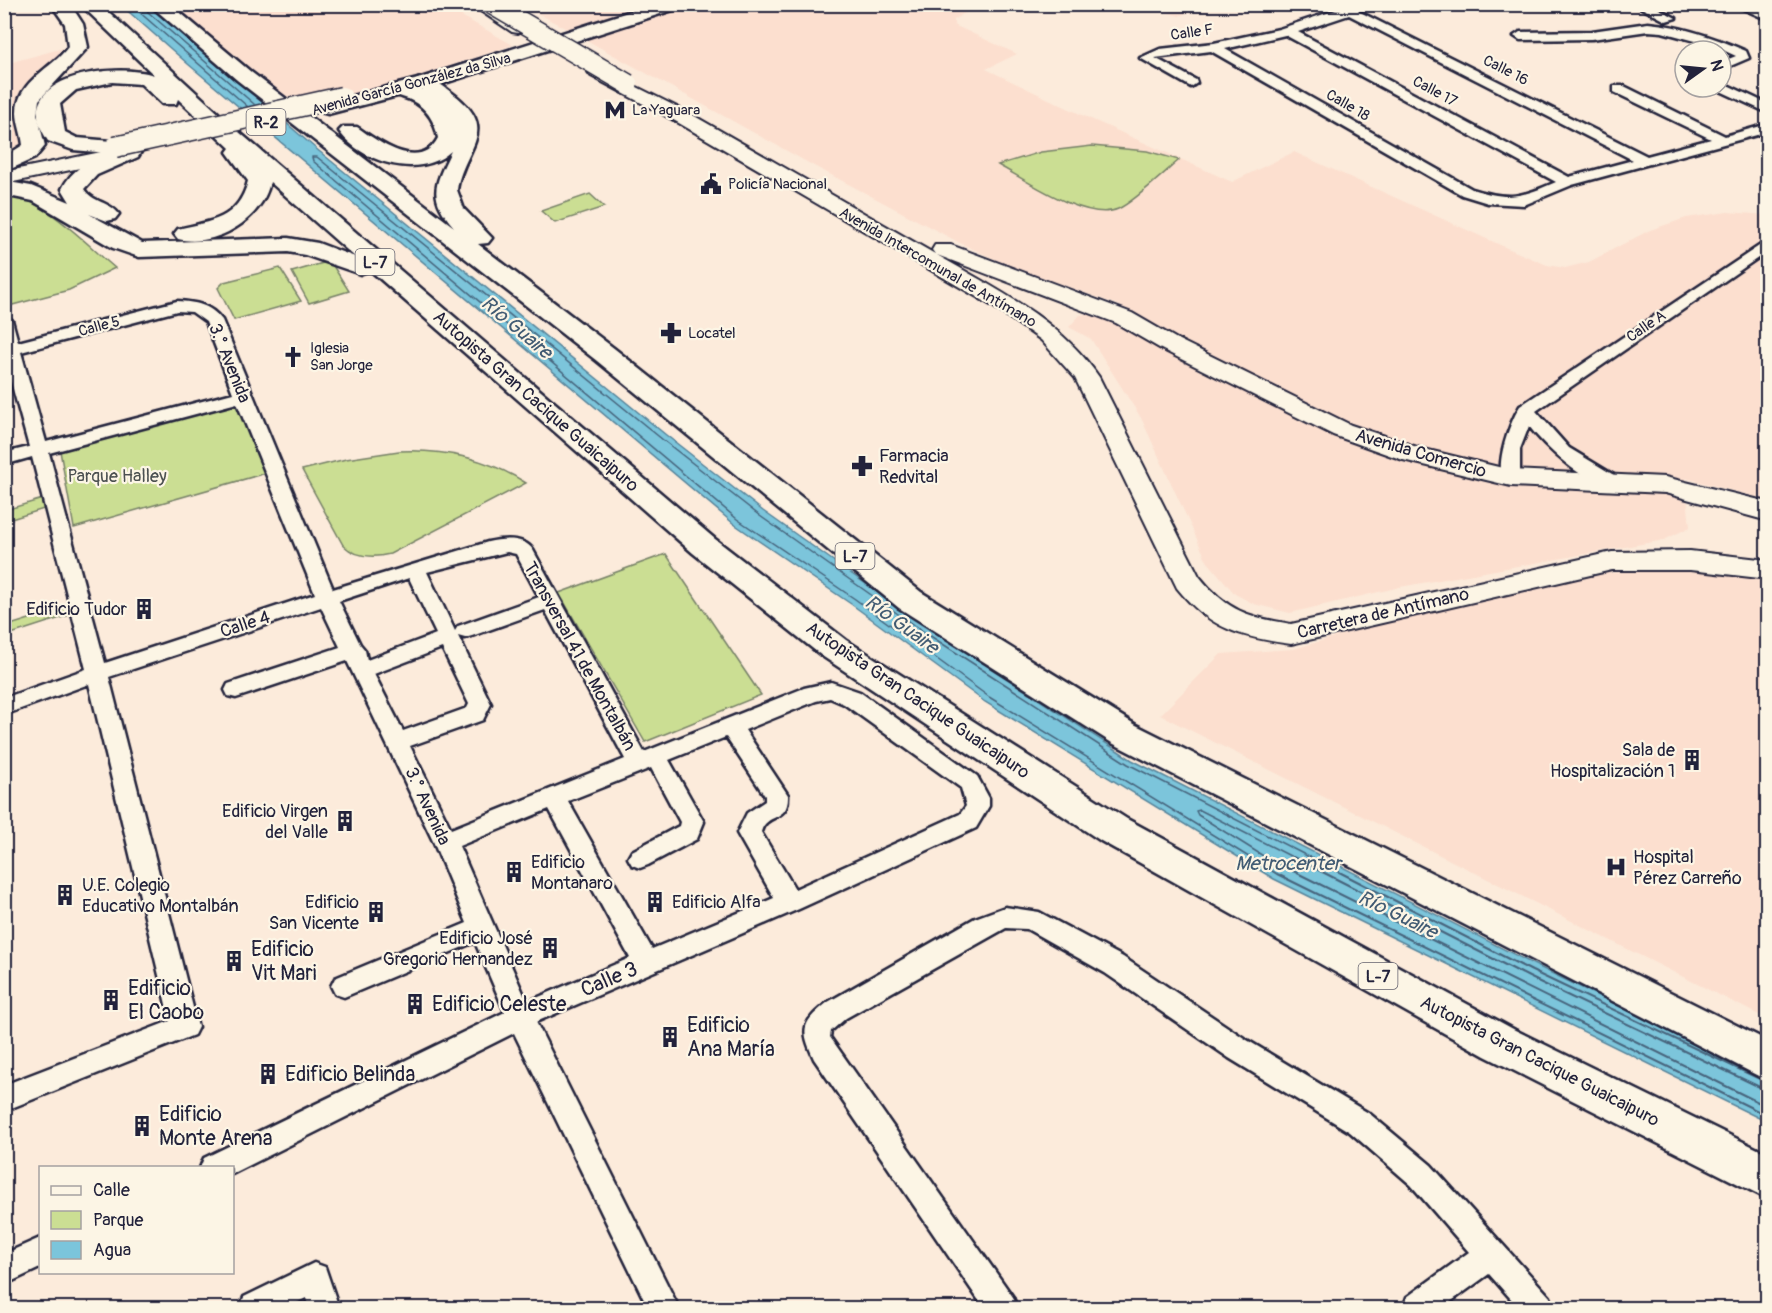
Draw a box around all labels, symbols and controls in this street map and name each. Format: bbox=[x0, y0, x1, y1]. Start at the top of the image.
street label: Calle F bbox=[1169, 20, 1215, 45]
north arrow bbox=[1673, 39, 1733, 99]
street label: Avenida García González da Silva bbox=[310, 49, 513, 120]
street label: Calle 16 bbox=[1480, 51, 1532, 90]
text: N bbox=[1705, 58, 1728, 73]
street label: Calle 17 bbox=[1409, 72, 1460, 111]
street label: Calle 18 bbox=[1322, 85, 1373, 126]
metro station icon: La Yaguara bbox=[603, 98, 627, 122]
place label: La Yaguara bbox=[632, 101, 700, 120]
road number: R-2 bbox=[246, 109, 286, 135]
public building icon: Policía Nacional bbox=[699, 172, 723, 196]
place label: Policía Nacional bbox=[728, 175, 827, 194]
street label: Avenida Intercomunal de Antímano bbox=[836, 203, 1040, 332]
road number: L-7 bbox=[356, 249, 394, 275]
water label: Río Guaire bbox=[476, 290, 559, 366]
street label: Autopista Gran Cacique Guaicaipuro bbox=[428, 306, 644, 497]
street label: Calle A bbox=[1623, 306, 1670, 347]
street label: Calle 5 bbox=[76, 312, 122, 341]
street label: 3.° Avenida bbox=[203, 320, 256, 406]
pharmacy icon: Locatel bbox=[659, 321, 683, 345]
place label: Locatel bbox=[688, 324, 736, 343]
place label: Iglesia San Jorge bbox=[310, 339, 373, 375]
church icon: Iglesia San Jorge bbox=[281, 345, 305, 369]
street label: Avenida Comercio bbox=[1353, 424, 1489, 483]
place label: Farmacia Redvital bbox=[879, 445, 949, 489]
pharmacy icon: Farmacia Redvital bbox=[850, 454, 874, 478]
park label: Parque Halley bbox=[67, 465, 167, 488]
road number: L-7 bbox=[836, 543, 874, 569]
street label: Transversal 41 de Montalbán bbox=[518, 558, 641, 755]
street label: Carretera de Antímano bbox=[1295, 582, 1472, 644]
water label: Río Guaire bbox=[860, 589, 945, 661]
building icon: Edificio Tudor bbox=[132, 597, 156, 621]
place label: Edificio Tudor bbox=[26, 598, 128, 621]
street label: Calle 4 bbox=[217, 605, 274, 643]
street label: Autopista Gran Cacique Guaicaipuro bbox=[801, 617, 1034, 784]
place label: Sala de Hospitalización 1 bbox=[1550, 739, 1675, 783]
building icon: Sala de Hospitalización 1 bbox=[1680, 748, 1704, 772]
street label: 3.° Avenida bbox=[399, 763, 456, 849]
place label: Edificio Virgen del Valle bbox=[222, 800, 328, 844]
building icon: Edificio Virgen del Valle bbox=[333, 809, 357, 833]
place label: Hospital Pérez Carreño bbox=[1633, 846, 1742, 890]
place label: Edificio Montanaro bbox=[531, 851, 613, 895]
water label: Metrocenter bbox=[1235, 851, 1344, 876]
hospital icon: Hospital Pérez Carreño bbox=[1604, 855, 1628, 879]
building icon: Edificio Montanaro bbox=[502, 860, 526, 884]
place label: U.E. Colegio Educativo Montalbán bbox=[82, 874, 239, 918]
building icon: U.E. Colegio Educativo Montalbán bbox=[53, 883, 77, 907]
water label: Río Guaire bbox=[1354, 885, 1443, 945]
building icon: Edificio Alfa bbox=[643, 890, 667, 914]
place label: Edificio San Vicente bbox=[269, 891, 359, 935]
place label: Edificio Alfa bbox=[672, 891, 761, 914]
building icon: Edificio San Vicente bbox=[364, 900, 388, 924]
place label: Edificio José Gregorio Hernandez bbox=[383, 927, 533, 971]
place label: Edificio Vit Mari bbox=[251, 936, 317, 987]
building icon: Edificio José Gregorio Hernandez bbox=[538, 936, 562, 960]
building icon: Edificio Vit Mari bbox=[222, 949, 246, 973]
street label: Calle 3 bbox=[577, 955, 642, 1003]
road number: L-7 bbox=[1358, 963, 1398, 989]
place label: Edificio El Caobo bbox=[128, 975, 204, 1026]
building icon: Edificio El Caobo bbox=[99, 988, 123, 1012]
place label: Edificio Celeste bbox=[432, 991, 567, 1018]
street label: Autopista Gran Cacique Guaicaipuro bbox=[1416, 991, 1663, 1132]
building icon: Edificio Celeste bbox=[403, 992, 427, 1016]
place label: Edificio Ana María bbox=[687, 1012, 775, 1063]
building icon: Edificio Ana María bbox=[658, 1025, 682, 1049]
place label: Edificio Belinda bbox=[285, 1061, 415, 1088]
building icon: Edificio Belinda bbox=[256, 1062, 280, 1086]
place label: Edificio Monte Arena bbox=[159, 1101, 273, 1152]
building icon: Edificio Monte Arena bbox=[130, 1114, 154, 1138]
legend bbox=[39, 1166, 234, 1274]
text: Calle bbox=[93, 1179, 130, 1202]
text: Parque bbox=[93, 1209, 143, 1232]
text: Agua bbox=[93, 1239, 131, 1262]

